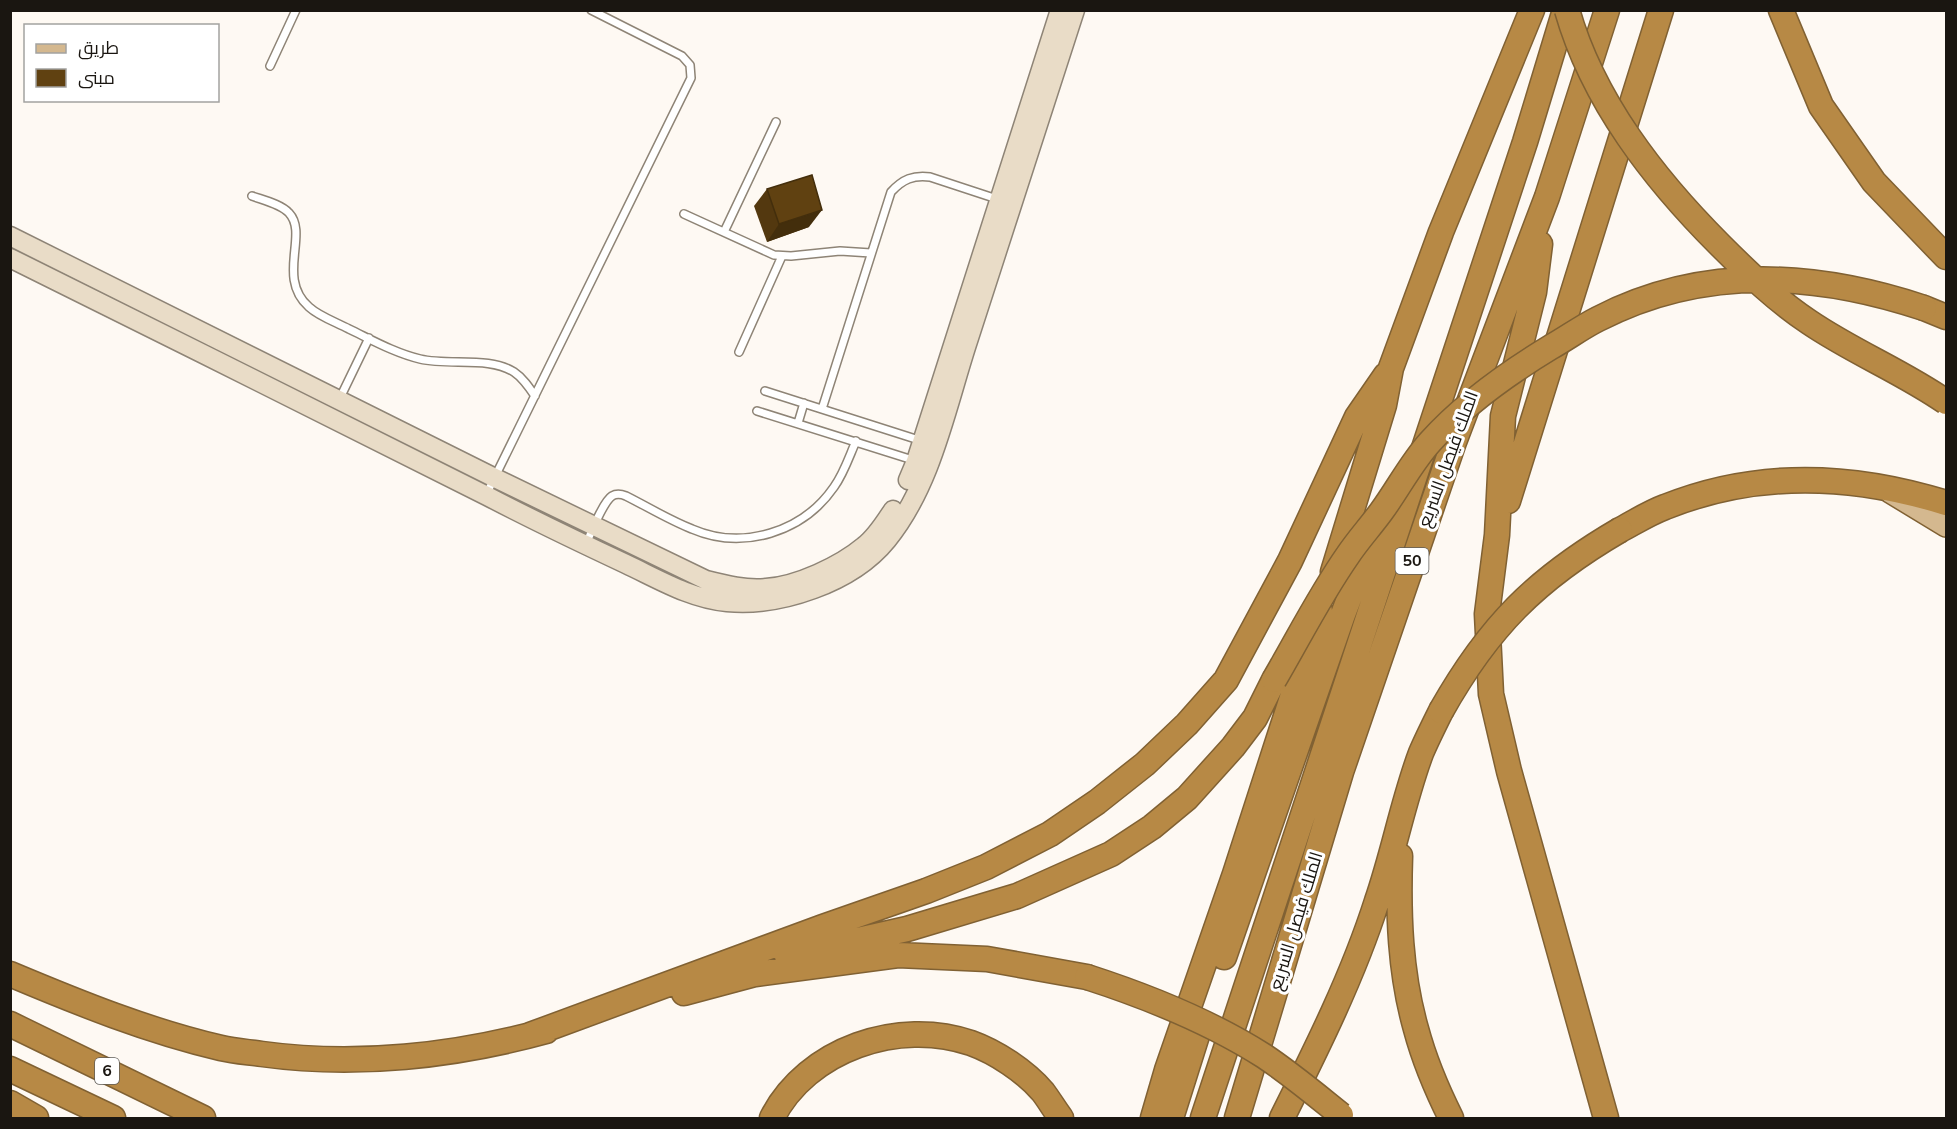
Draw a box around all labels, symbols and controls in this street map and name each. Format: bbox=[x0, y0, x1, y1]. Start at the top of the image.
legend bbox=[24, 24, 219, 102]
text: طريق bbox=[78, 36, 119, 60]
text: مبنى bbox=[78, 66, 115, 90]
street label: الملك فيصل السريع bbox=[1412, 387, 1484, 531]
road number: 50 bbox=[1396, 548, 1428, 574]
street label: الملك فيصل السريع bbox=[1264, 849, 1328, 993]
road number: 6 bbox=[95, 1058, 119, 1084]

